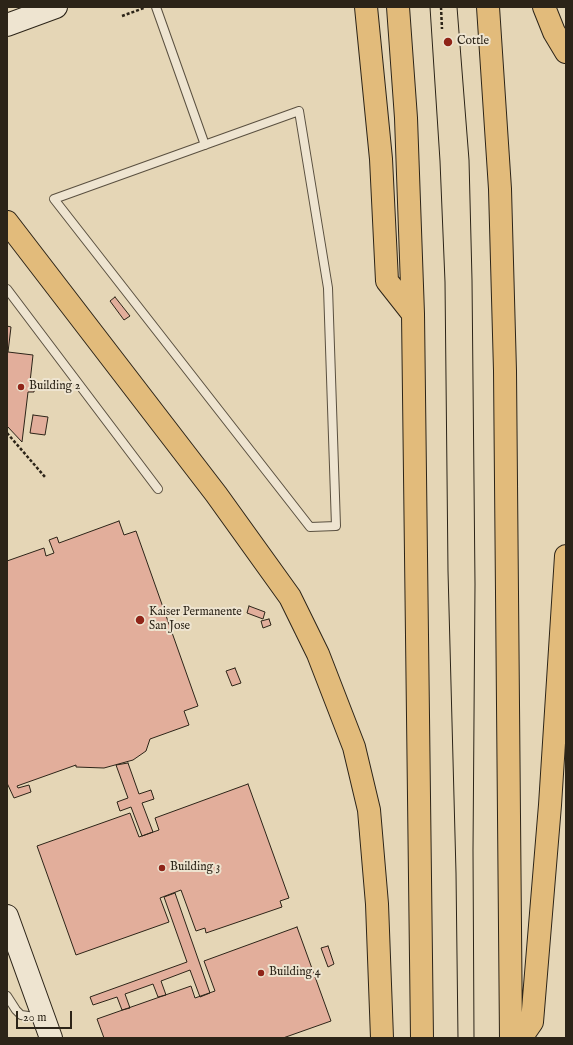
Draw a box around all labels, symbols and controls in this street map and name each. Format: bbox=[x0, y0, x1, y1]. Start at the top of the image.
place label: Cottle bbox=[457, 35, 489, 49]
marker: Cottle bbox=[442, 36, 454, 48]
place label: Building 2 bbox=[29, 380, 80, 394]
marker: Building 2 bbox=[16, 382, 26, 392]
place label: Kaiser Permanente San Jose bbox=[149, 606, 242, 634]
marker: Kaiser Permanente San Jose bbox=[134, 614, 146, 626]
place label: Building 3 bbox=[170, 861, 220, 875]
marker: Building 3 bbox=[157, 863, 167, 873]
place label: Building 4 bbox=[269, 966, 321, 980]
marker: Building 4 bbox=[256, 968, 266, 978]
scale bar bbox=[18, 1003, 74, 1029]
text: 20 m bbox=[23, 1010, 46, 1025]

